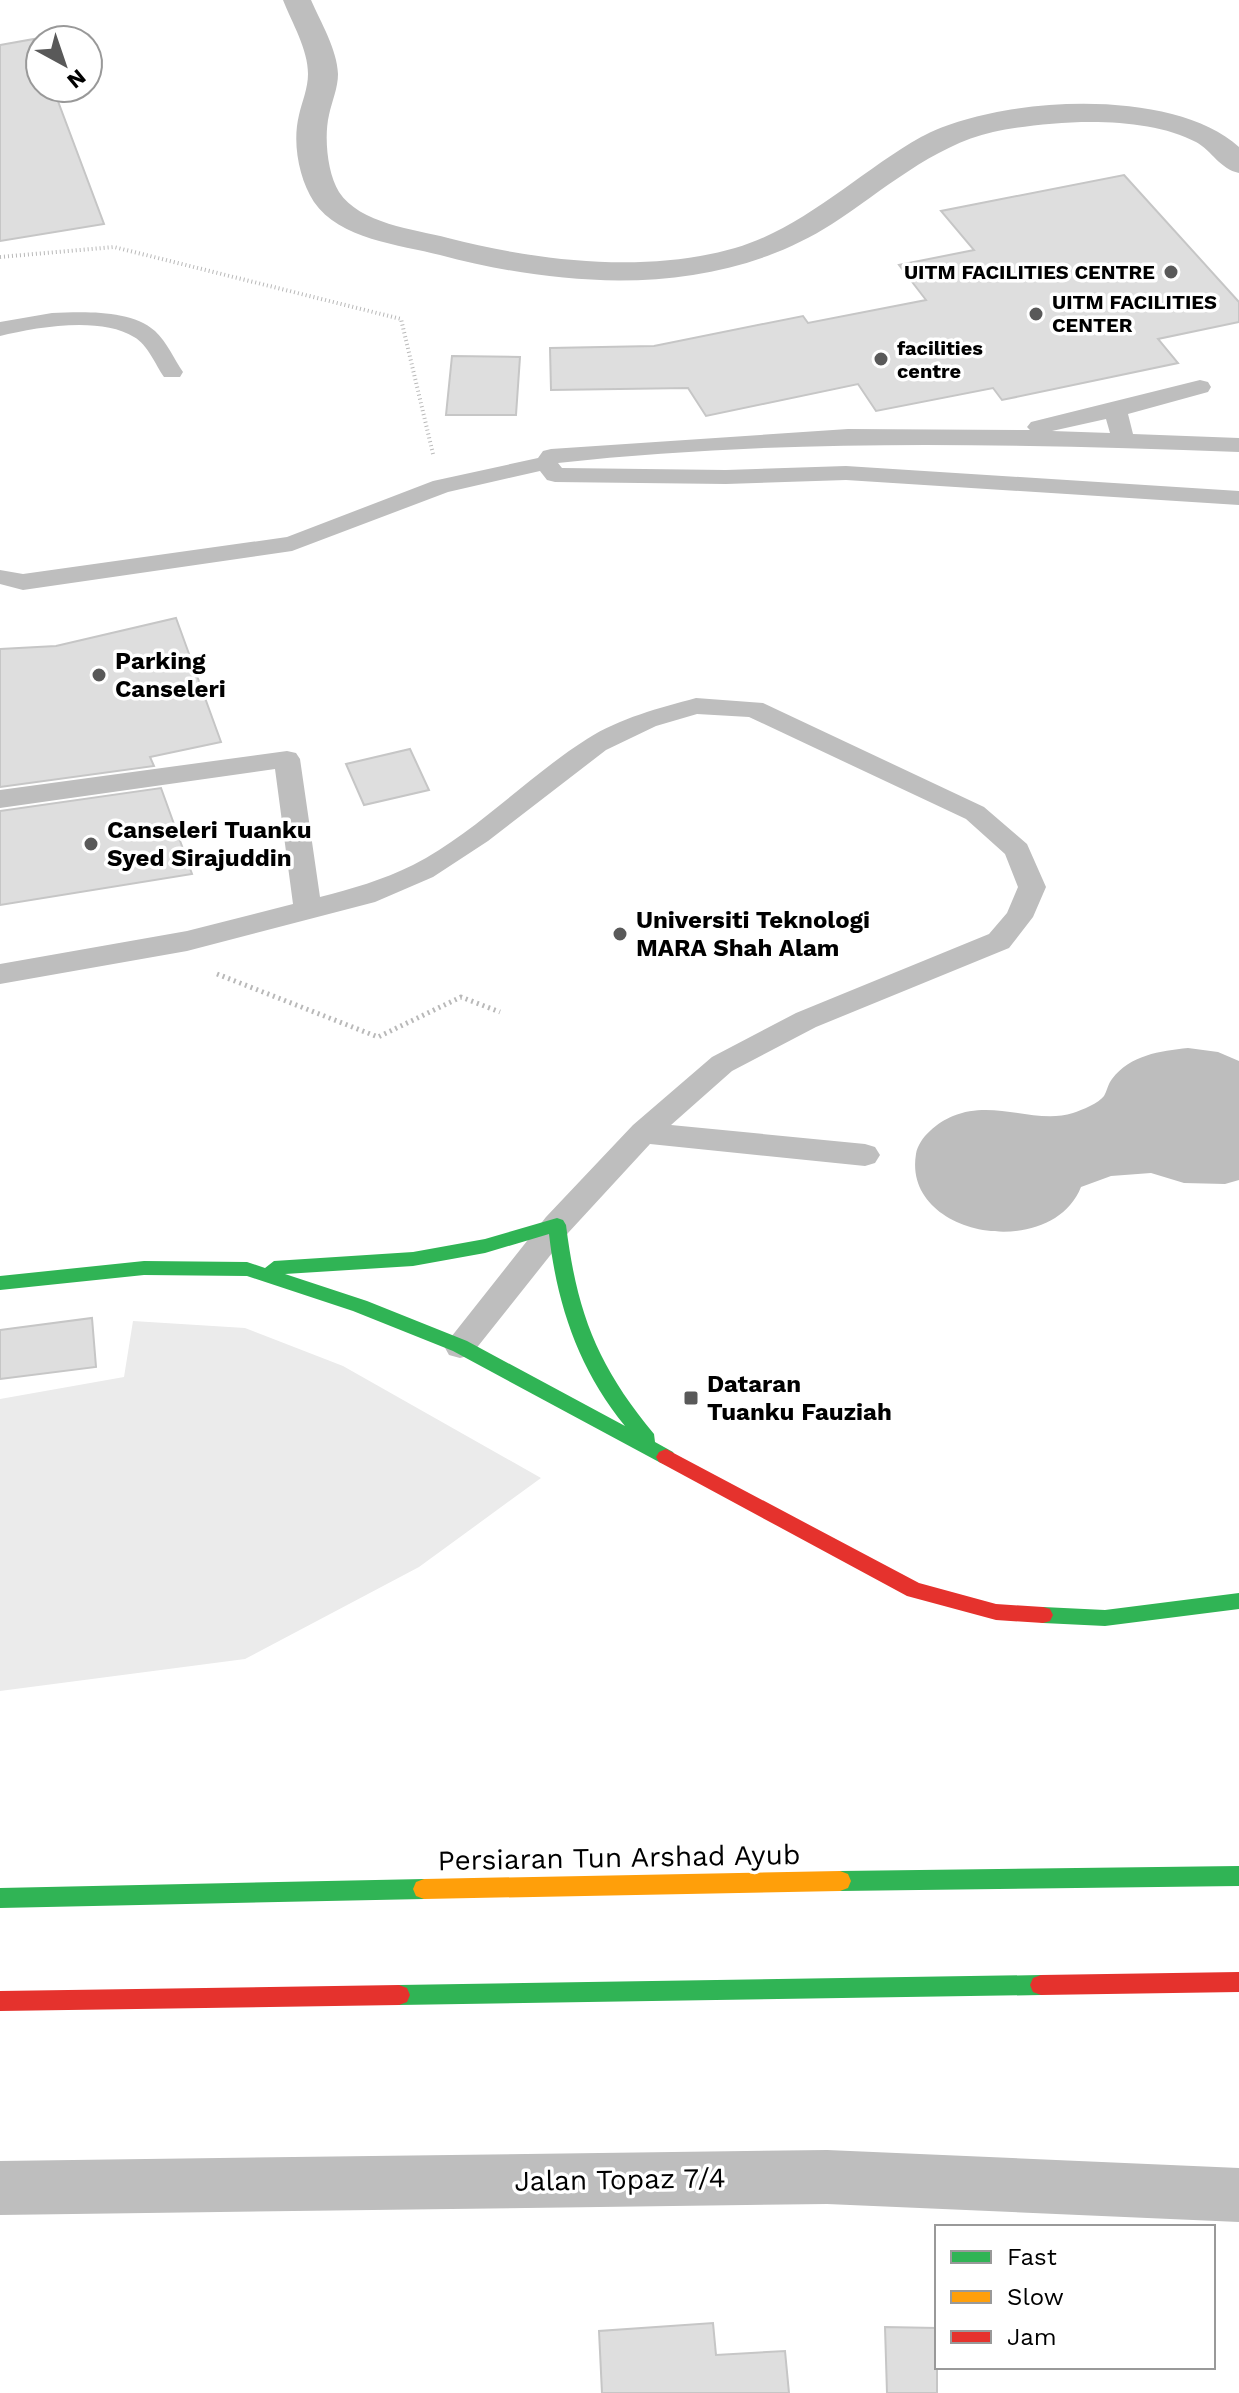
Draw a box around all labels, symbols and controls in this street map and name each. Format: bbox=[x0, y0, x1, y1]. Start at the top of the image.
north arrow bbox=[24, 24, 104, 104]
text: N bbox=[62, 64, 91, 94]
place label: UITM FACILITIES CENTRE bbox=[904, 260, 1155, 284]
marker: UITM FACILITIES CENTRE bbox=[1162, 263, 1180, 281]
place label: UITM FACILITIES CENTER bbox=[1052, 290, 1217, 337]
marker: UITM FACILITIES CENTER bbox=[1027, 305, 1045, 323]
place label: facilities centre bbox=[897, 336, 983, 383]
marker: facilities centre bbox=[872, 350, 890, 368]
place label: Parking Canseleri bbox=[115, 647, 226, 703]
marker: Parking Canseleri bbox=[90, 666, 108, 684]
place label: Canseleri Tuanku Syed Sirajuddin bbox=[107, 816, 312, 872]
marker: Canseleri Tuanku Syed Sirajuddin bbox=[82, 835, 100, 853]
place label: Universiti Teknologi MARA Shah Alam bbox=[636, 906, 870, 962]
marker: Universiti Teknologi MARA Shah Alam bbox=[611, 925, 629, 943]
place label: Dataran Tuanku Fauziah bbox=[707, 1370, 892, 1426]
marker: Dataran Tuanku Fauziah bbox=[682, 1389, 700, 1407]
street label: Persiaran Tun Arshad Ayub bbox=[437, 1838, 801, 1877]
street label: Jalan Topaz 7/4 bbox=[514, 2161, 726, 2198]
legend bbox=[935, 2225, 1215, 2369]
text: Fast bbox=[1007, 2243, 1057, 2271]
text: Slow bbox=[1007, 2283, 1064, 2311]
text: Jam bbox=[1007, 2323, 1057, 2351]

